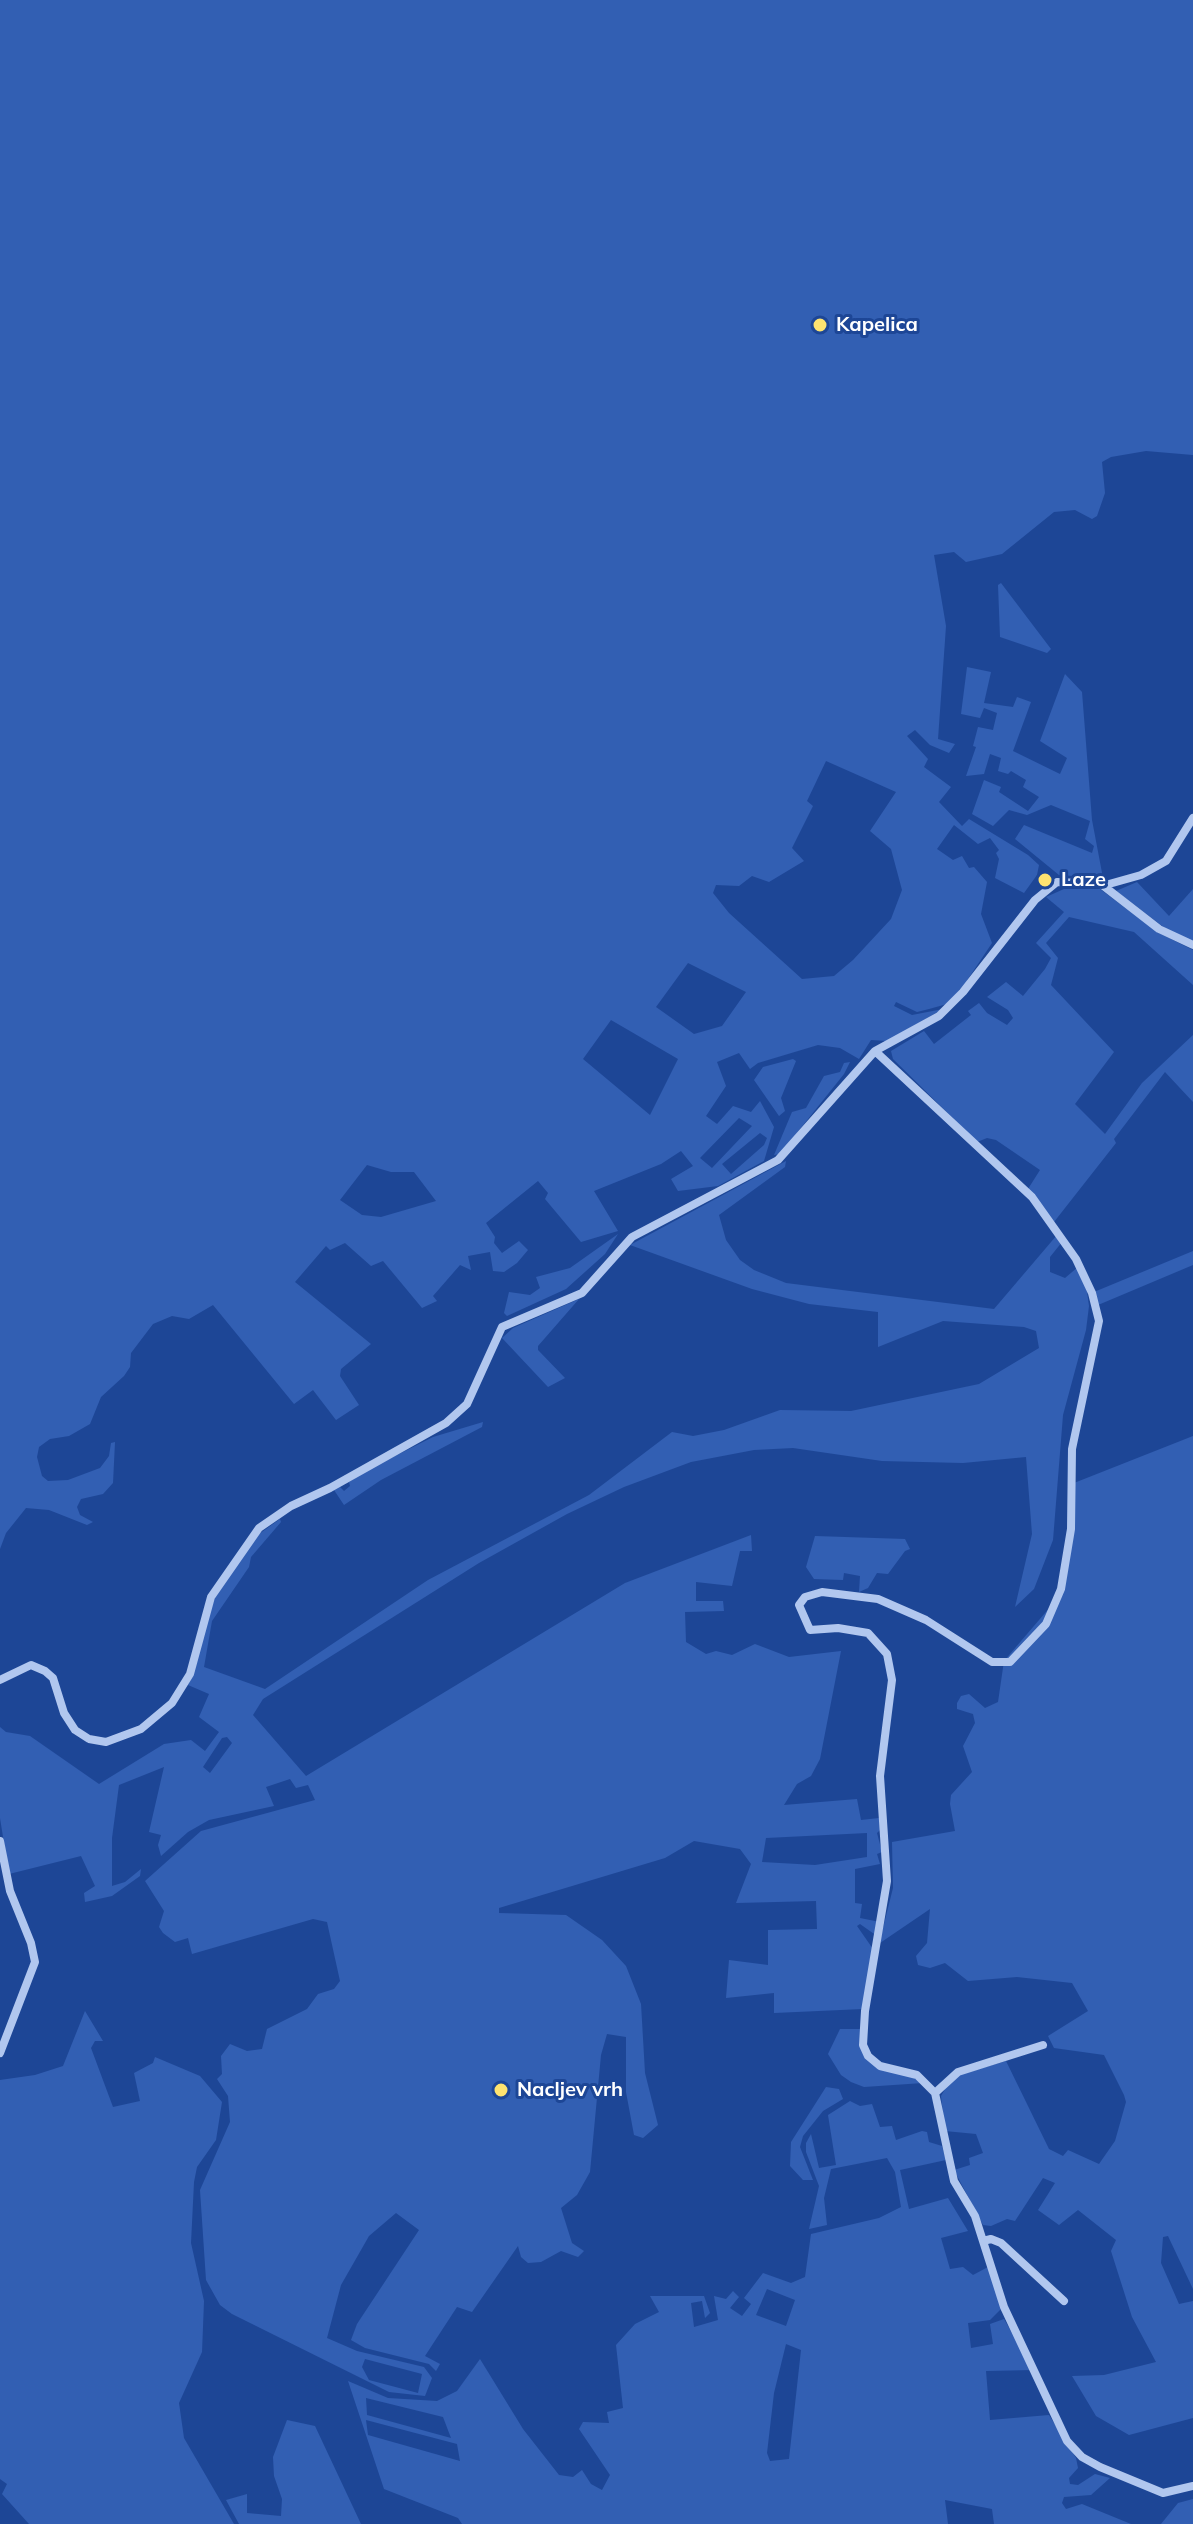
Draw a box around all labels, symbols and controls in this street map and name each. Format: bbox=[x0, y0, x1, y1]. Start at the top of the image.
place label: Kapelica bbox=[836, 313, 918, 337]
marker: Kapelica bbox=[811, 316, 829, 334]
place label: Laze bbox=[1061, 868, 1106, 892]
marker: Laze bbox=[1036, 871, 1054, 889]
place label: Nacljev vrh bbox=[517, 2078, 623, 2102]
marker: Nacljev vrh bbox=[492, 2081, 510, 2099]

